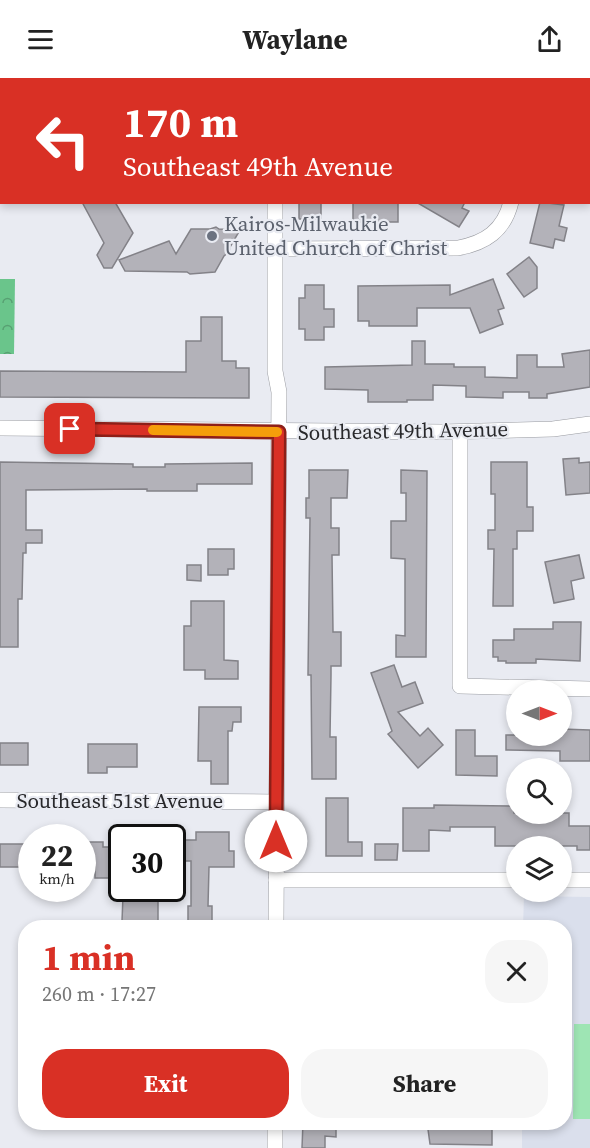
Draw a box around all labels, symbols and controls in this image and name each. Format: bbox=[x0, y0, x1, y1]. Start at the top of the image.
text: Waylane bbox=[242, 21, 348, 58]
icon: menu bbox=[24, 23, 57, 56]
icon: share bbox=[533, 23, 566, 56]
text: 170 m bbox=[123, 93, 238, 151]
icon: left bbox=[24, 102, 102, 180]
text: Southeast 49th Avenue bbox=[123, 148, 393, 185]
place label: Kairos-Milwaukie United Church of Christ bbox=[224, 209, 447, 262]
marker: Kairos-Milwaukie United Church of Christ bbox=[205, 229, 219, 243]
pin bbox=[44, 403, 95, 454]
icon: arrive bbox=[53, 412, 86, 445]
street label: Southeast 49th Avenue bbox=[298, 414, 508, 447]
north arrow bbox=[506, 680, 572, 746]
map controls bbox=[506, 680, 572, 902]
button: search bbox=[506, 758, 572, 824]
street label: Southeast 51st Avenue bbox=[17, 786, 223, 815]
position arrow bbox=[244, 809, 308, 873]
speed limit sign: 30 bbox=[108, 824, 186, 902]
text: 22 bbox=[41, 835, 73, 876]
button: layers bbox=[506, 836, 572, 902]
text: km/h bbox=[39, 868, 75, 889]
text: 1 min bbox=[42, 933, 135, 982]
button: close bbox=[485, 940, 548, 1003]
text: 260 m · 17:27 bbox=[42, 980, 156, 1008]
button: Exit bbox=[42, 1049, 289, 1118]
button: Share bbox=[301, 1049, 548, 1118]

